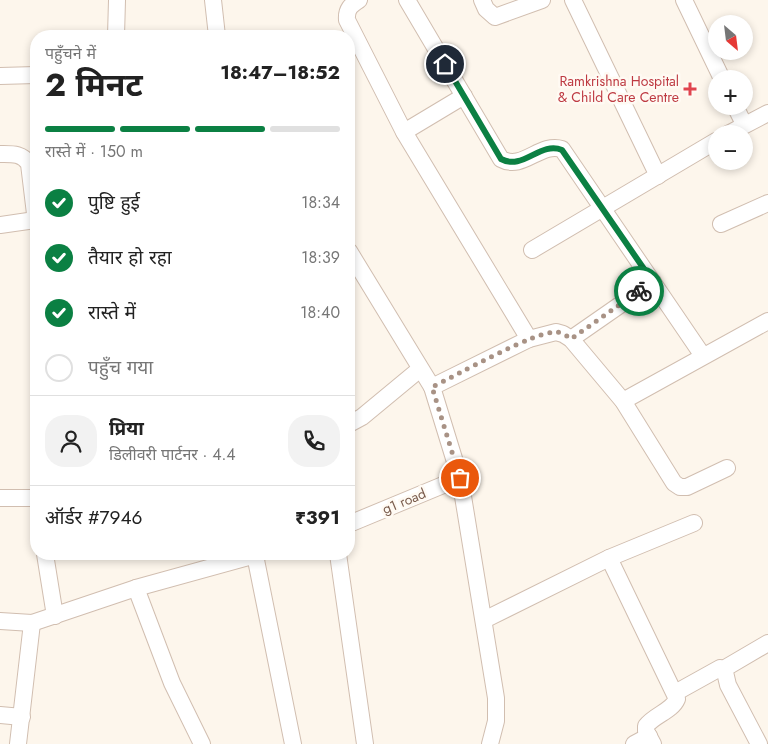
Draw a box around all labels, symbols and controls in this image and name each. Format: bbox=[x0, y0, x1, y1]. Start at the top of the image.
north arrow bbox=[708, 15, 752, 60]
map controls bbox=[708, 15, 753, 170]
text: पहुँचने में bbox=[45, 42, 96, 65]
pin bbox=[424, 43, 466, 85]
icon: home bbox=[431, 50, 459, 78]
text: 18:47–18:52 bbox=[220, 59, 340, 86]
text: 2 मिनट bbox=[45, 62, 143, 108]
button: + bbox=[708, 70, 753, 115]
place label: Ramkrishna Hospital & Child Care Centre bbox=[558, 71, 679, 107]
marker: Ramkrishna Hospital & Child Care Centre bbox=[683, 82, 697, 96]
button: − bbox=[708, 125, 753, 170]
text: रास्ते में · 150 m bbox=[45, 140, 143, 163]
icon: check bbox=[45, 189, 73, 217]
text: पुष्टि हुई bbox=[88, 189, 140, 216]
text: 18:34 bbox=[301, 191, 340, 214]
icon: check bbox=[45, 244, 73, 272]
text: तैयार हो रहा bbox=[88, 244, 172, 271]
text: 18:39 bbox=[301, 246, 340, 269]
courier bbox=[614, 266, 664, 316]
icon: bike bbox=[625, 277, 653, 305]
icon: check bbox=[45, 299, 73, 327]
text: रास्ते में bbox=[88, 299, 136, 326]
text: 18:40 bbox=[300, 301, 340, 324]
text: पहुँच गया bbox=[88, 354, 153, 381]
button: person bbox=[45, 415, 97, 467]
text: प्रिया bbox=[109, 415, 144, 442]
button: phone bbox=[288, 415, 340, 467]
text: डिलीवरी पार्टनर · 4.4 bbox=[109, 443, 236, 466]
pin bbox=[439, 457, 481, 499]
icon: bag bbox=[446, 464, 474, 492]
street label: g1 road bbox=[379, 483, 429, 519]
text: ऑर्डर #7946 bbox=[45, 504, 143, 531]
text: ₹391 bbox=[295, 504, 340, 531]

